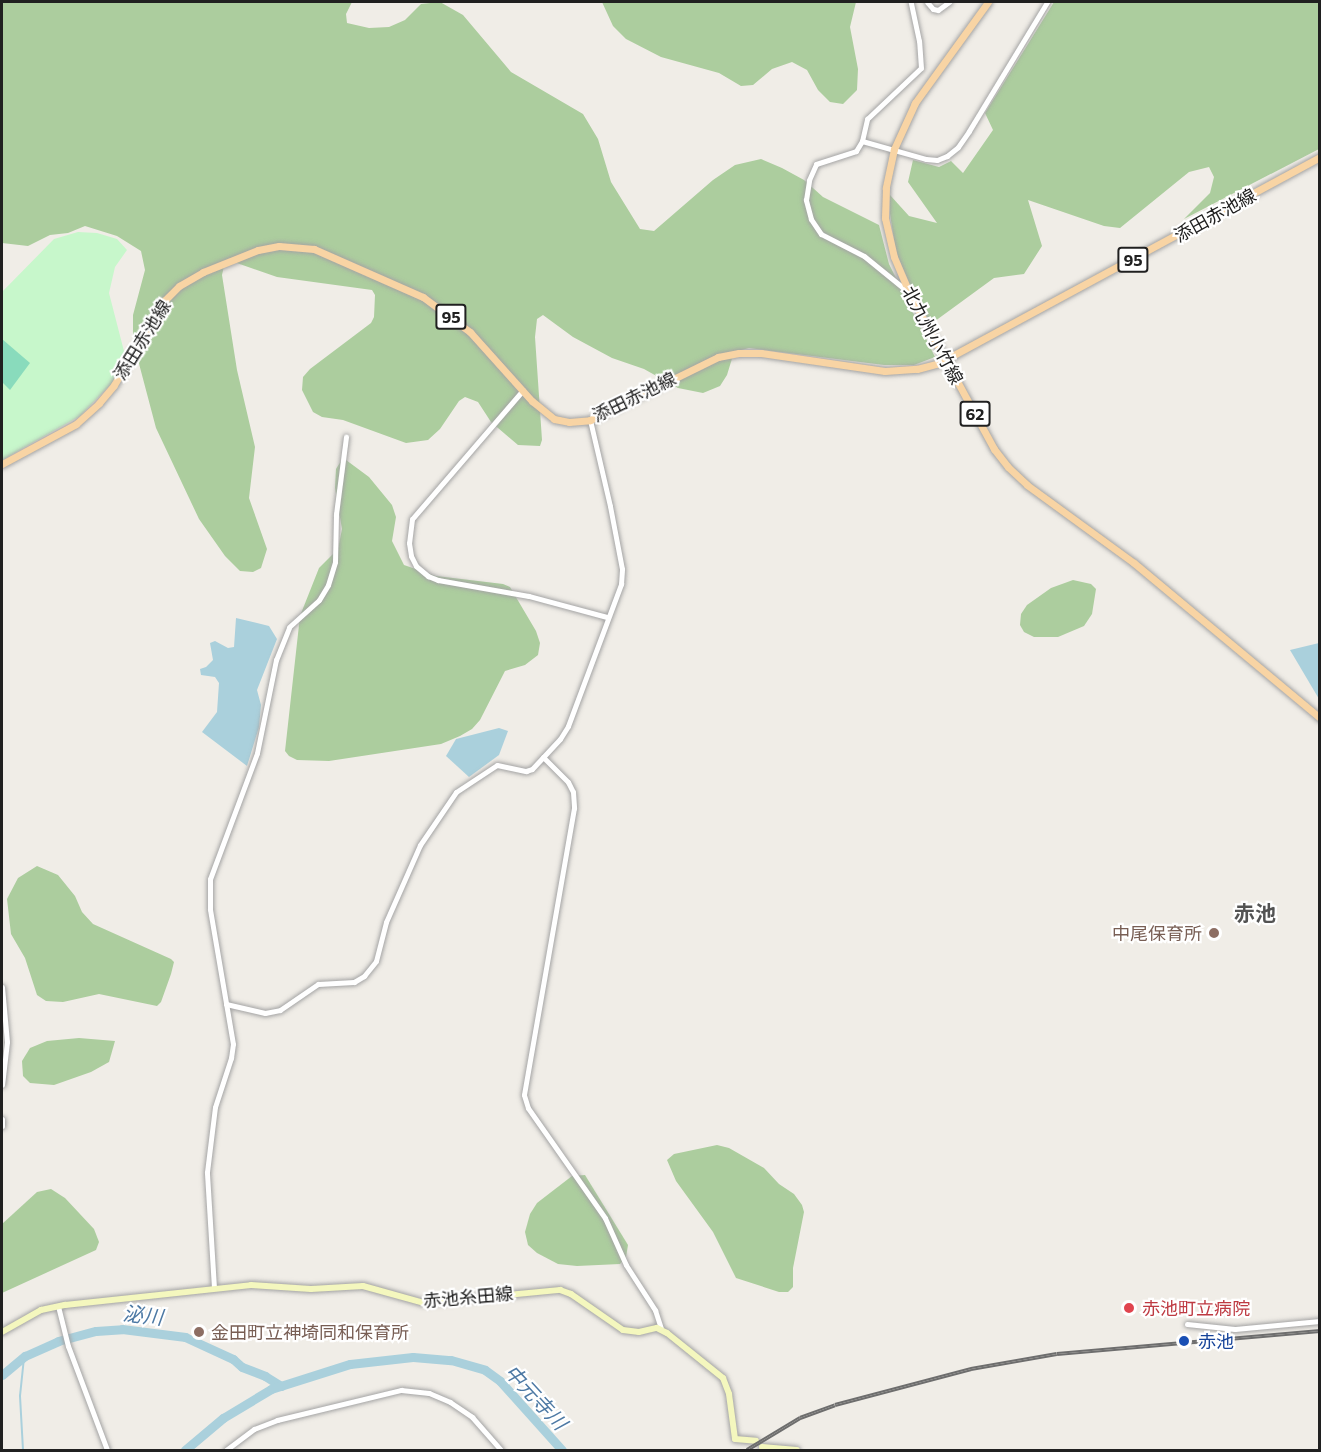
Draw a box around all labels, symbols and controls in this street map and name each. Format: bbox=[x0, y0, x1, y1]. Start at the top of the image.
street label: 添田赤池線 bbox=[1170, 184, 1260, 246]
road number: 95 bbox=[1116, 247, 1150, 273]
street label: 北九州小竹線 bbox=[898, 282, 968, 388]
street label: 添田赤池線 bbox=[109, 296, 175, 384]
road number: 95 bbox=[434, 304, 468, 330]
street label: 添田赤池線 bbox=[589, 368, 679, 426]
road number: 62 bbox=[958, 401, 992, 427]
district label: 赤池 bbox=[1234, 900, 1276, 926]
place label: 中尾保育所 bbox=[1112, 922, 1202, 944]
marker: 中尾保育所 bbox=[1207, 926, 1221, 940]
street label: 赤池糸田線 bbox=[422, 1282, 514, 1312]
place label: 赤池町立病院 bbox=[1142, 1297, 1250, 1319]
marker: 赤池町立病院 bbox=[1120, 1299, 1138, 1317]
water label: 泌川 bbox=[122, 1301, 164, 1329]
place label: 金田町立神埼同和保育所 bbox=[211, 1321, 409, 1343]
marker: 金田町立神埼同和保育所 bbox=[192, 1325, 206, 1339]
place label: 赤池 bbox=[1198, 1330, 1234, 1352]
marker: 赤池 bbox=[1175, 1332, 1193, 1350]
water label: 中元寺川 bbox=[500, 1360, 572, 1434]

